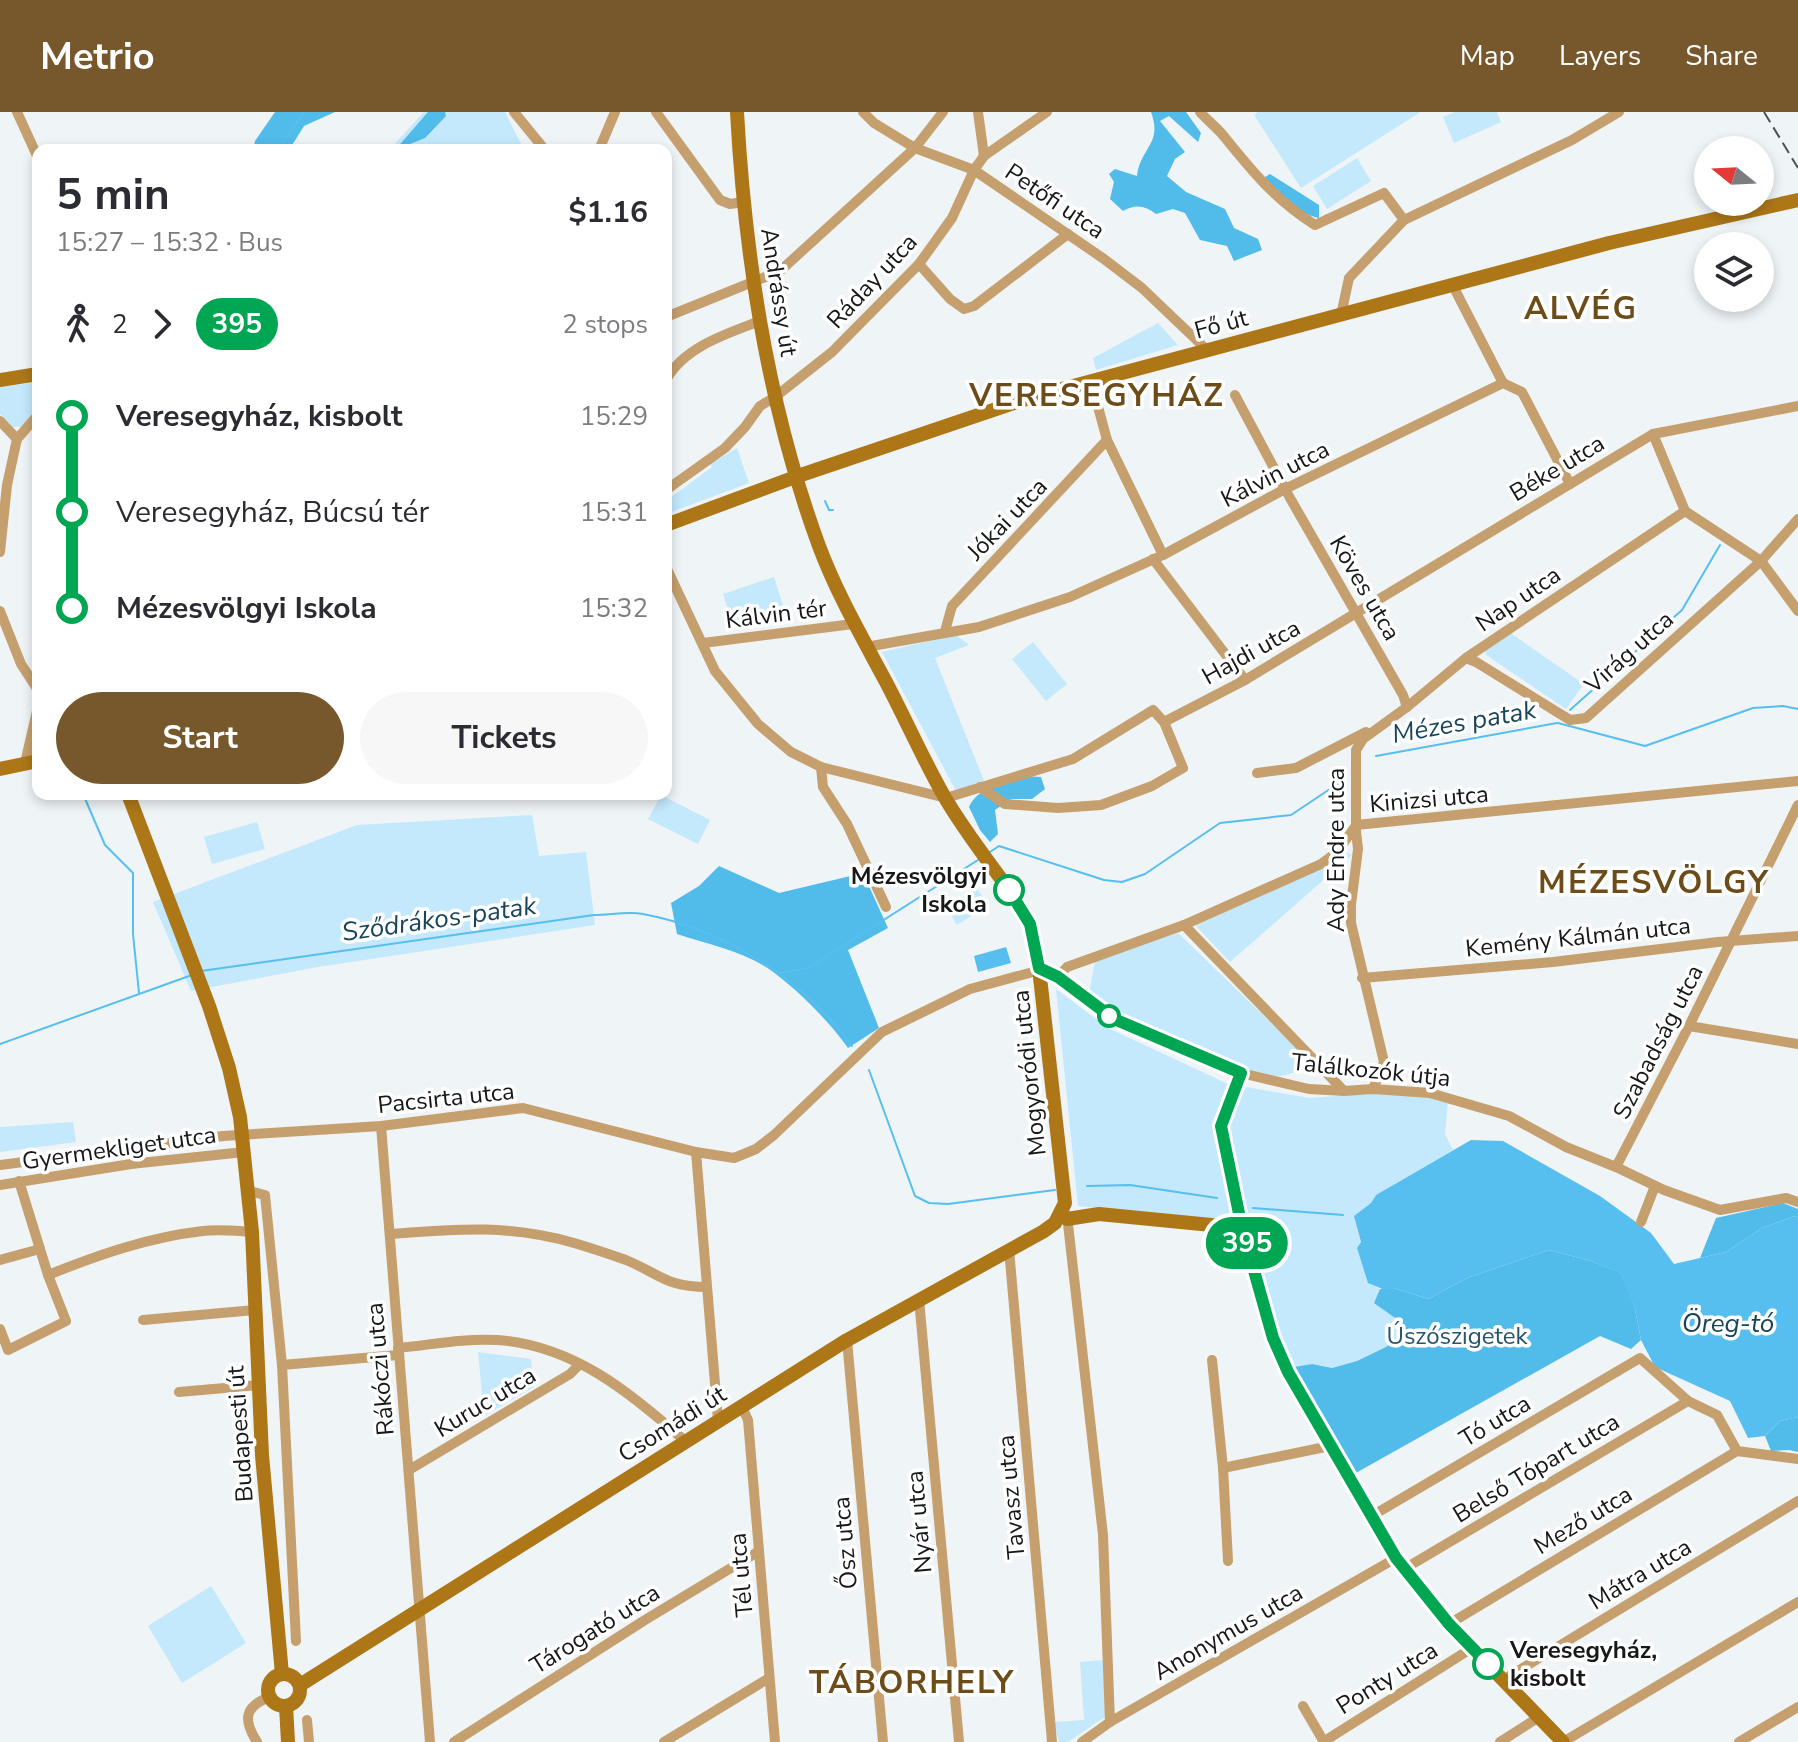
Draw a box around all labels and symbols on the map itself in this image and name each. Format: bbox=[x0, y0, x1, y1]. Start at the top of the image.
north arrow bbox=[1694, 136, 1774, 216]
street label: Petőfi utca bbox=[999, 156, 1111, 246]
street label: Andrássy út bbox=[753, 226, 805, 359]
street label: Ráday utca bbox=[820, 226, 924, 336]
district label: ALVÉG bbox=[1524, 287, 1638, 330]
street label: Fő út bbox=[1191, 301, 1252, 346]
district label: VERESEGYHÁZ bbox=[968, 374, 1225, 417]
street label: Béke utca bbox=[1504, 427, 1610, 509]
street label: Kálvin utca bbox=[1215, 433, 1335, 515]
street label: Jókai utca bbox=[959, 471, 1054, 568]
street label: Köves utca bbox=[1322, 530, 1408, 646]
street label: Nap utca bbox=[1469, 559, 1567, 639]
street label: Kálvin tér bbox=[723, 592, 829, 636]
street label: Virág utca bbox=[1577, 604, 1680, 701]
street label: Hajdi utca bbox=[1196, 612, 1306, 692]
water label: Mézes patak bbox=[1389, 692, 1540, 752]
street label: Ady Endre utca bbox=[1320, 768, 1352, 932]
street label: Kinizsi utca bbox=[1368, 778, 1490, 820]
place label: Mézesvölgyi Iskola bbox=[851, 860, 987, 920]
district label: MÉZESVÖLGY bbox=[1538, 861, 1770, 904]
marker: Mézesvölgyi Iskola bbox=[994, 875, 1024, 905]
water label: Sződrákos-patak bbox=[340, 888, 539, 950]
street label: Kemény Kálmán utca bbox=[1464, 909, 1692, 965]
street label: Szabadság utca bbox=[1605, 959, 1711, 1125]
street label: Mogyoródi utca bbox=[1004, 989, 1054, 1157]
unlabelled marker bbox=[1098, 1005, 1120, 1027]
street label: Találkozók útja bbox=[1290, 1046, 1452, 1094]
street label: Pacsirta utca bbox=[376, 1075, 516, 1121]
street label: Gyermekliget utca bbox=[20, 1119, 218, 1177]
line badge: 395 bbox=[1201, 1217, 1293, 1269]
street label: Rákóczi utca bbox=[358, 1301, 402, 1437]
water label: Öreg-tó bbox=[1682, 1306, 1774, 1341]
park label: Úszószigetek bbox=[1386, 1320, 1529, 1352]
street label: Kuruc utca bbox=[428, 1359, 542, 1445]
street label: Budapesti út bbox=[219, 1364, 261, 1503]
street label: Csomádi út bbox=[612, 1378, 733, 1470]
street label: Tó utca bbox=[1453, 1387, 1537, 1455]
street label: Belső Tópart utca bbox=[1447, 1406, 1625, 1530]
street label: Tavasz utca bbox=[990, 1434, 1032, 1560]
street label: Nyár utca bbox=[899, 1469, 939, 1575]
street label: Mező utca bbox=[1528, 1478, 1638, 1562]
street label: Ősz utca bbox=[825, 1495, 865, 1591]
street label: Mátra utca bbox=[1583, 1531, 1697, 1617]
street label: Tél utca bbox=[721, 1532, 761, 1618]
street label: Tárogató utca bbox=[524, 1576, 666, 1682]
street label: Anonymus utca bbox=[1147, 1576, 1309, 1688]
street label: Ponty utca bbox=[1330, 1634, 1444, 1722]
place label: Veresegyház, kisbolt bbox=[1509, 1634, 1657, 1694]
marker: Veresegyház, kisbolt bbox=[1473, 1649, 1503, 1679]
district label: TÁBORHELY bbox=[809, 1661, 1015, 1704]

